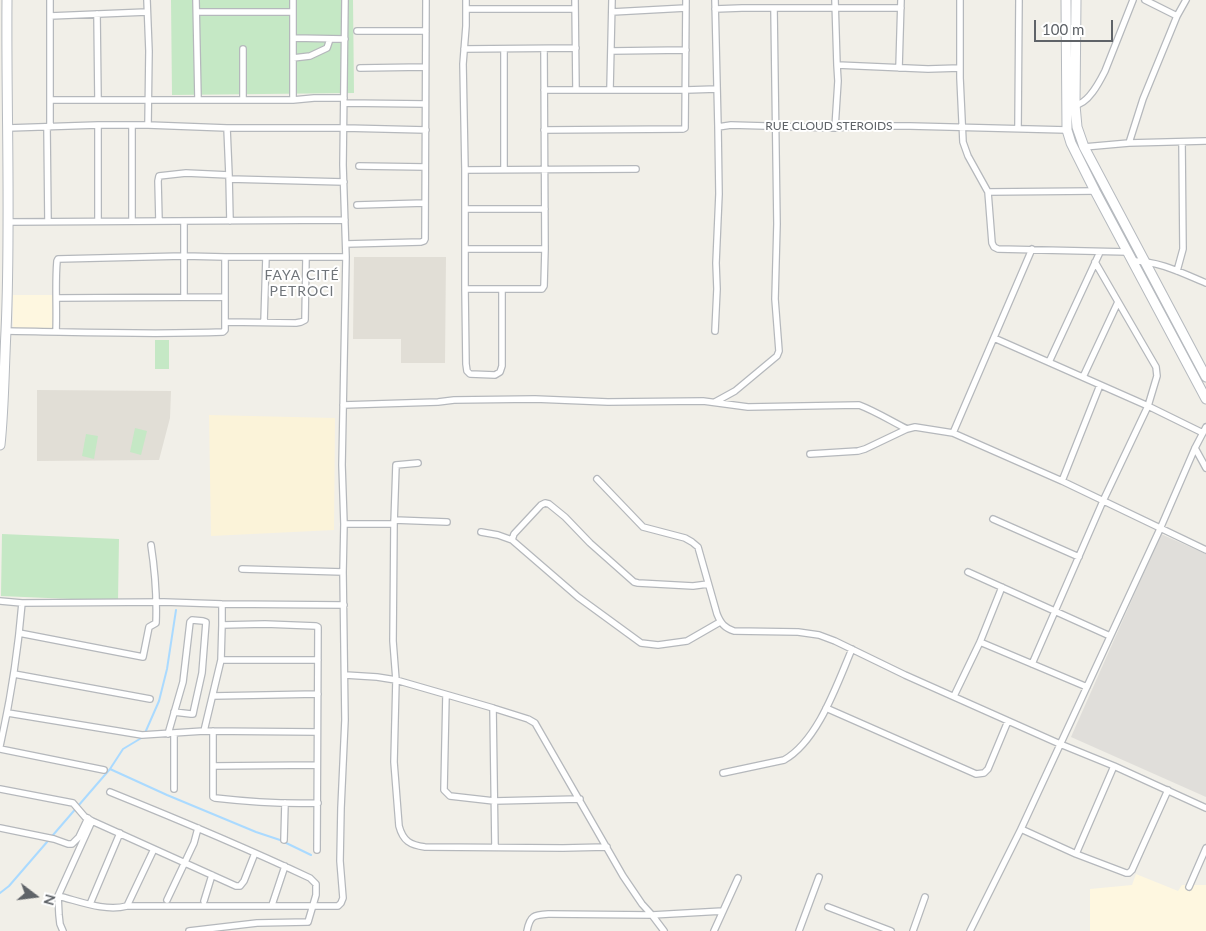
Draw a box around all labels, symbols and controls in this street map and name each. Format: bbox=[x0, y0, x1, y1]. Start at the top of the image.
scale bar bbox=[1036, 10, 1115, 42]
text: 100 m bbox=[1042, 20, 1084, 38]
street label: RUE CLOUD STEROIDS bbox=[765, 119, 893, 133]
district label: FAYA CITÉ PETROCI bbox=[263, 267, 341, 300]
north arrow bbox=[10, 871, 60, 921]
text: N bbox=[40, 893, 60, 907]

